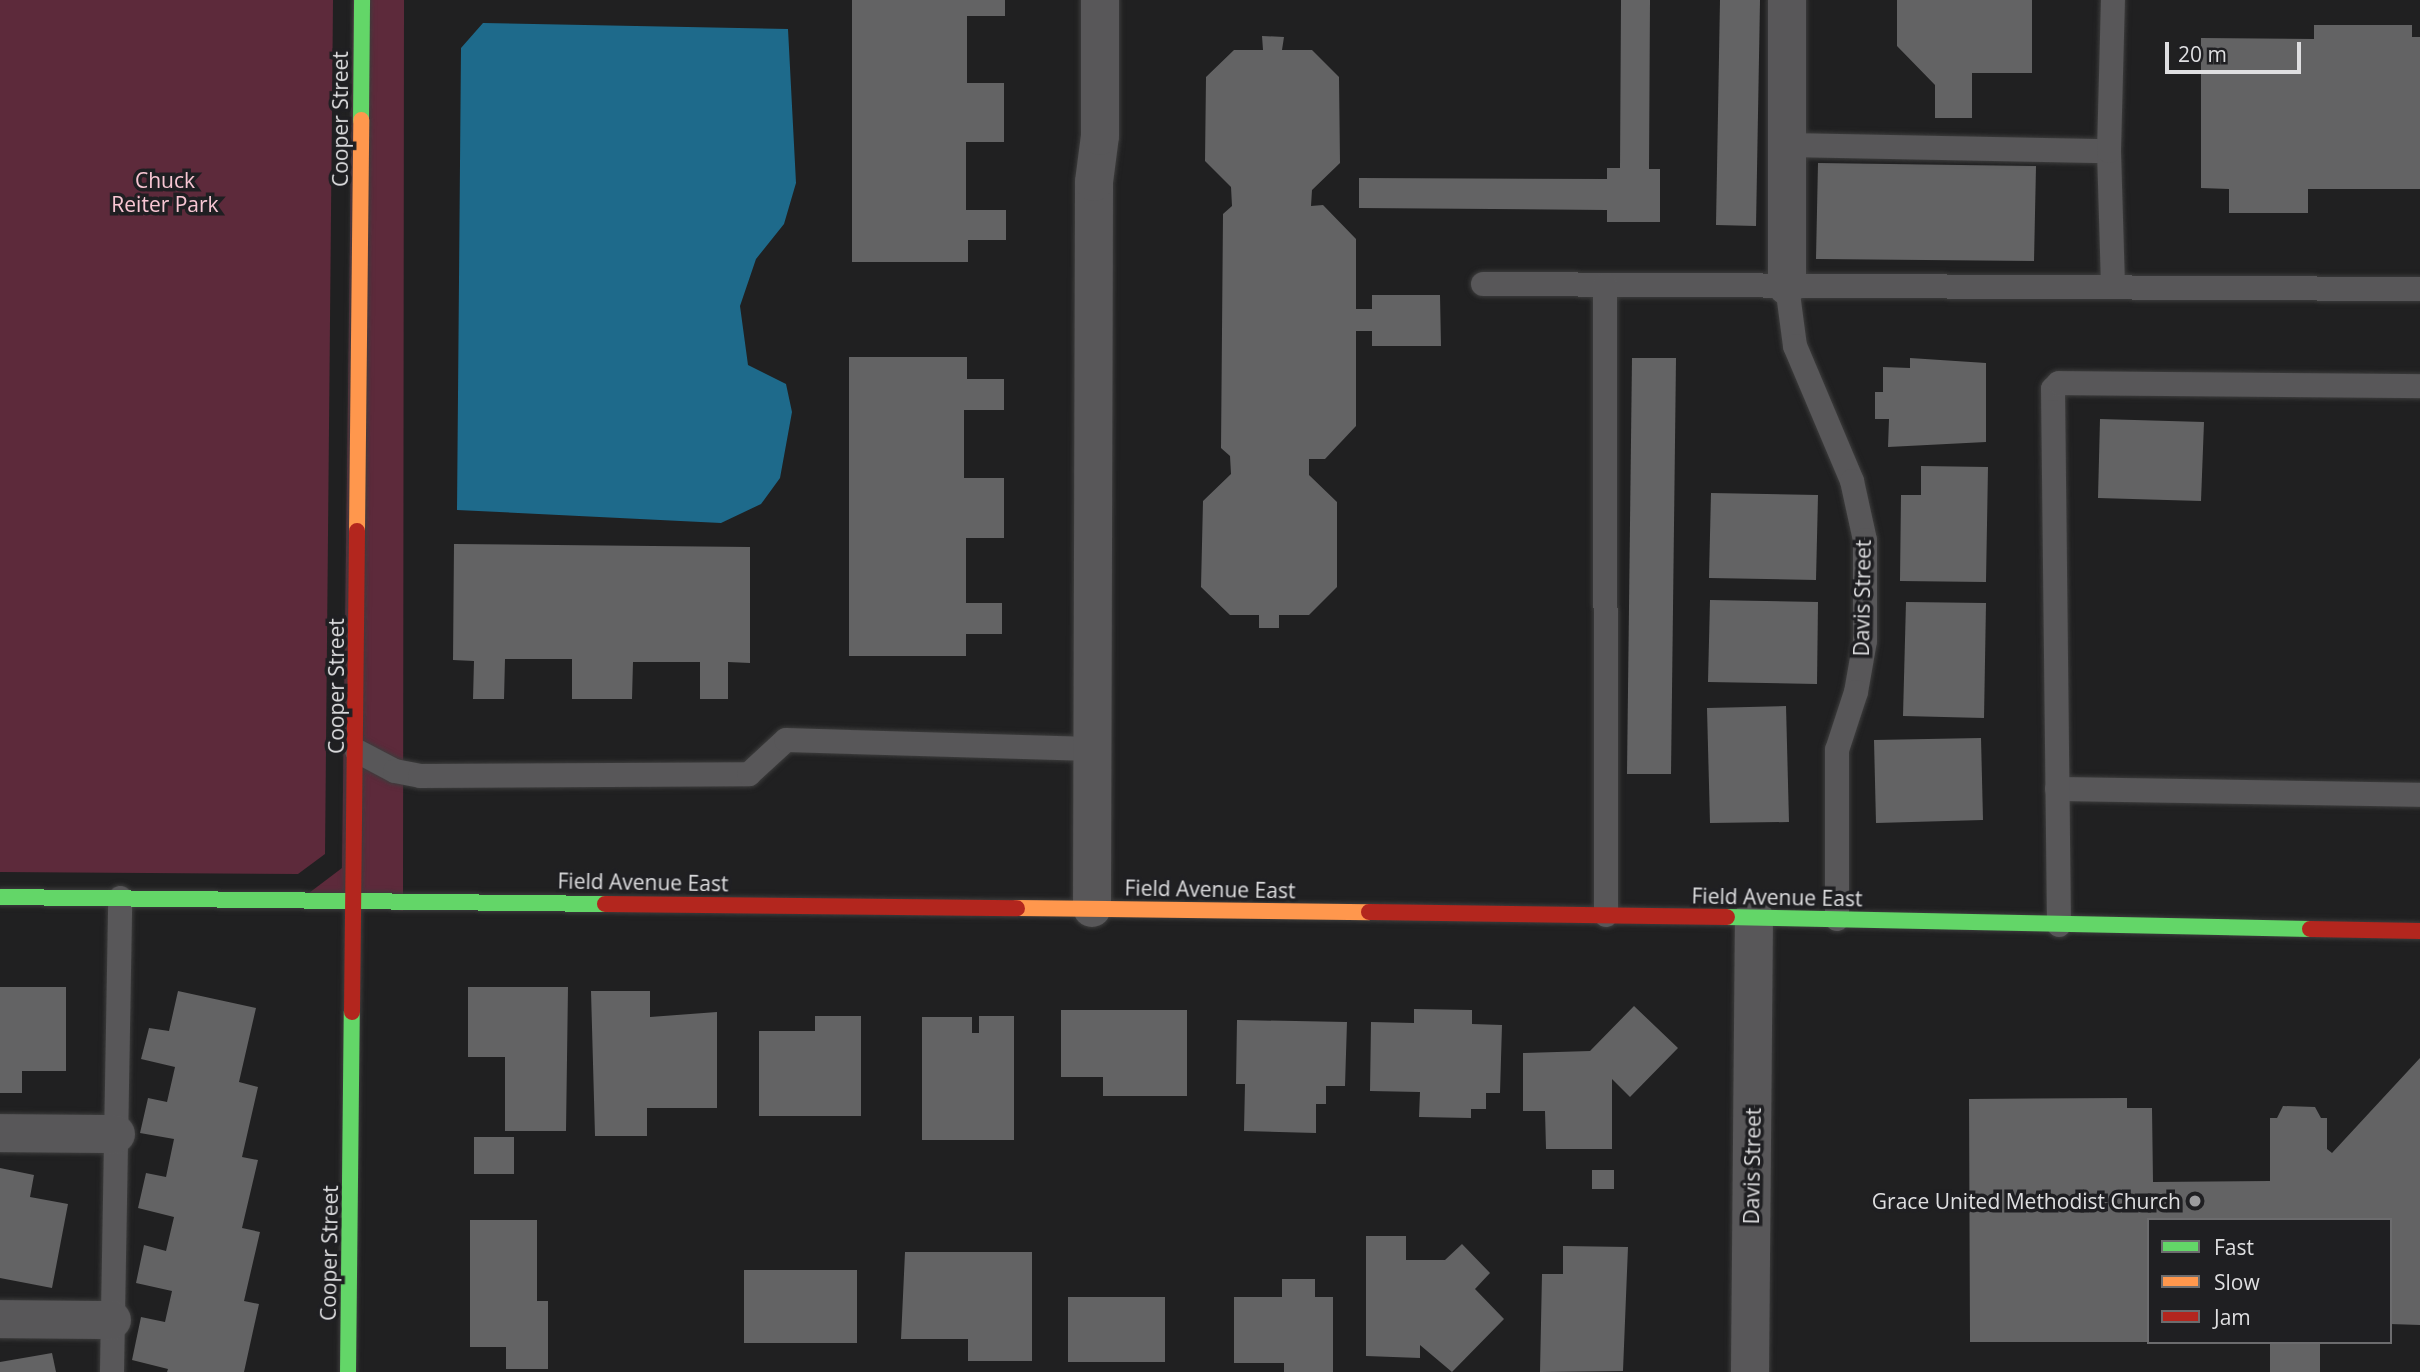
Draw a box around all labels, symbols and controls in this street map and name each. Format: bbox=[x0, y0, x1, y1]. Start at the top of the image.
scale bar bbox=[2168, 28, 2304, 72]
text: 20 m bbox=[2178, 40, 2227, 68]
street label: Cooper Street bbox=[327, 51, 353, 187]
park label: Chuck Reiter Park bbox=[111, 167, 219, 217]
street label: Davis Street bbox=[1848, 539, 1876, 657]
street label: Cooper Street bbox=[323, 618, 349, 754]
street label: Field Avenue East bbox=[557, 868, 729, 896]
street label: Field Avenue East bbox=[1124, 875, 1296, 903]
street label: Field Avenue East bbox=[1691, 883, 1863, 911]
street label: Davis Street bbox=[1738, 1107, 1766, 1225]
street label: Cooper Street bbox=[315, 1185, 343, 1321]
place label: Grace United Methodist Church bbox=[1872, 1188, 2181, 1214]
marker: Grace United Methodist Church bbox=[2187, 1193, 2203, 1209]
legend bbox=[2147, 1218, 2392, 1344]
text: Fast bbox=[2214, 1233, 2254, 1261]
text: Slow bbox=[2214, 1268, 2260, 1296]
text: Jam bbox=[2214, 1303, 2251, 1331]

